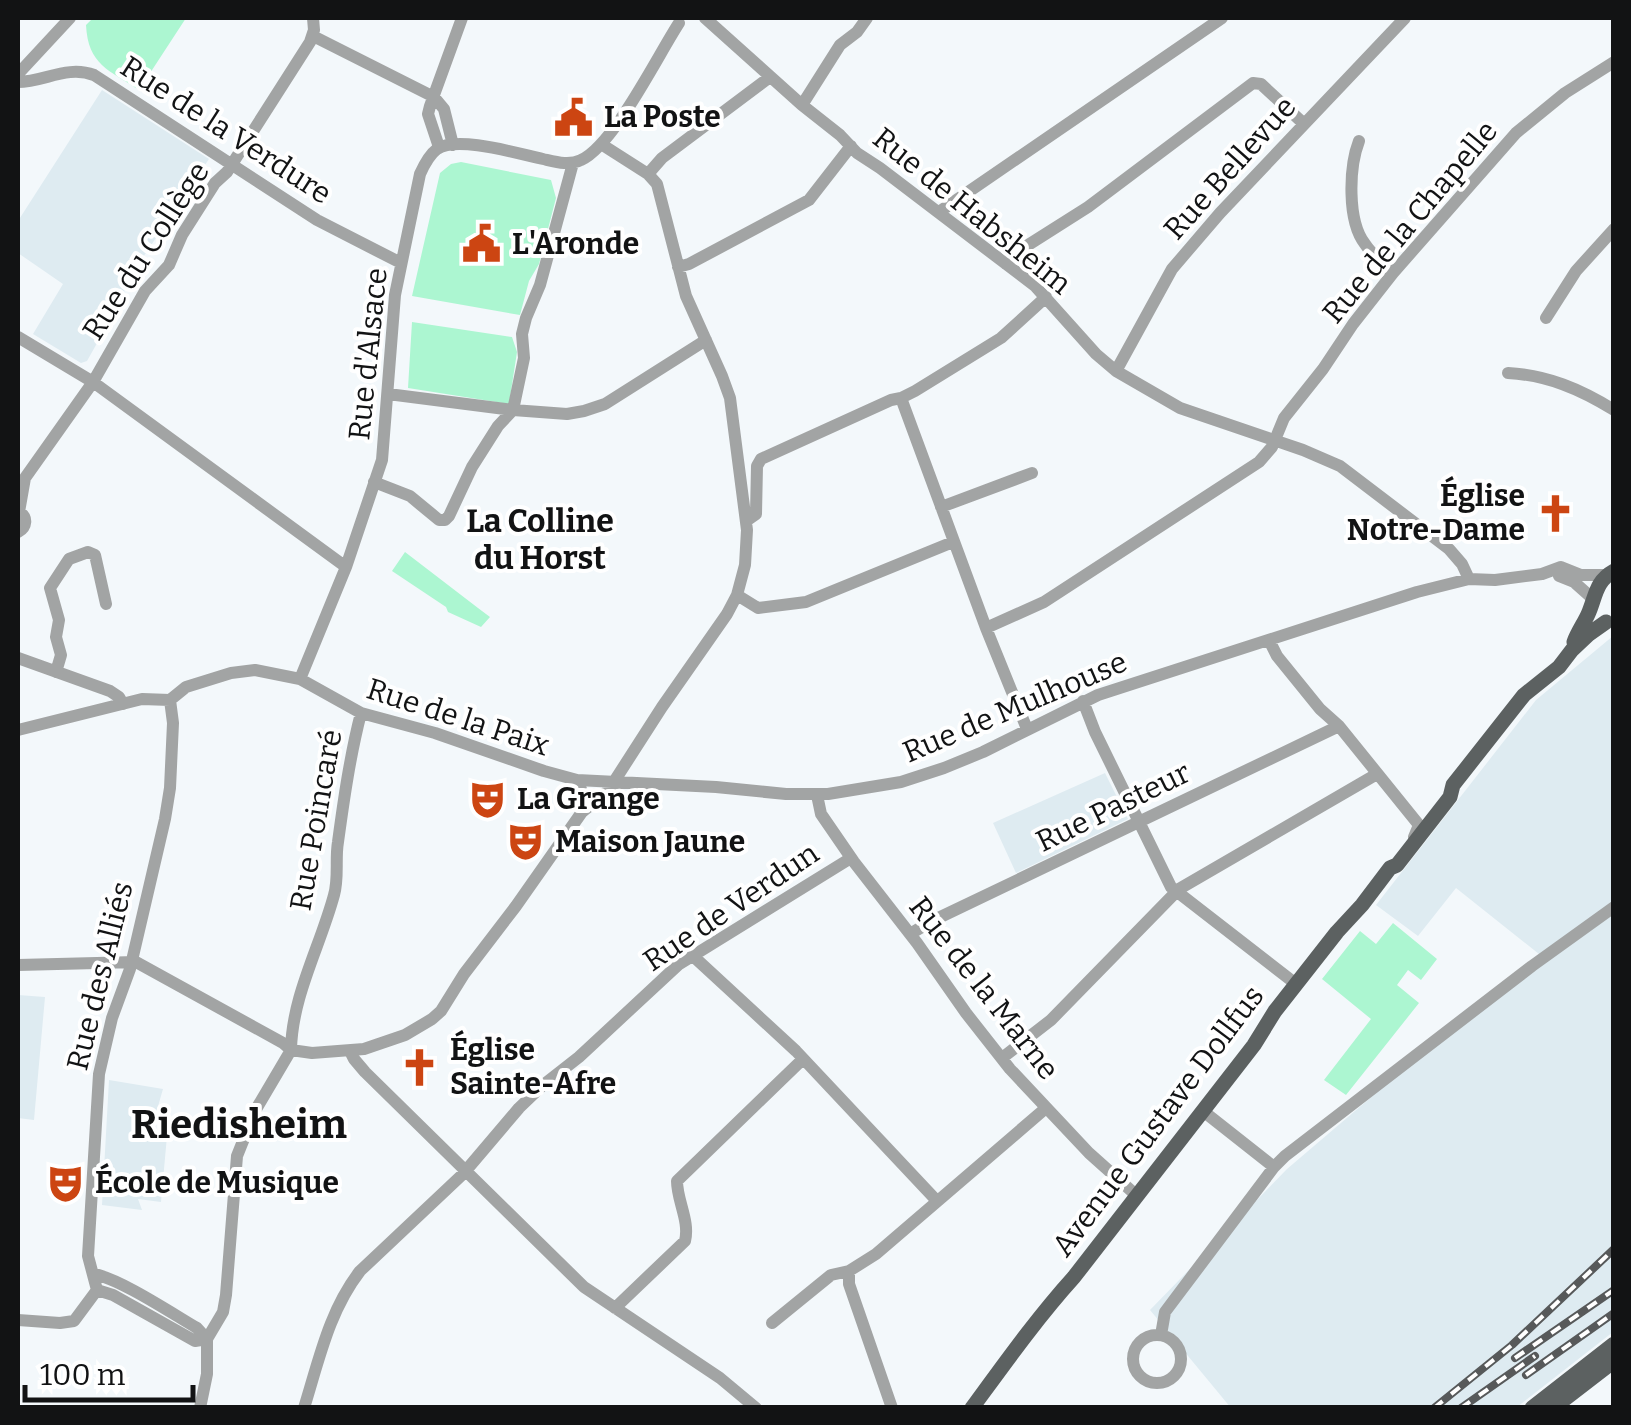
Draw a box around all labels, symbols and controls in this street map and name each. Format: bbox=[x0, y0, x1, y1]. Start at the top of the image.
street label: Rue de la Verdure bbox=[114, 48, 338, 212]
street label: Rue Bellevue bbox=[1157, 89, 1303, 247]
public building icon: La Poste bbox=[553, 96, 595, 138]
place label: La Poste bbox=[604, 99, 721, 135]
street label: Rue de la Chapelle bbox=[1315, 114, 1505, 330]
street label: Rue de Habsheim bbox=[866, 120, 1079, 302]
street label: Rue du Collège bbox=[75, 155, 217, 347]
public building icon: L'Aronde bbox=[461, 223, 503, 265]
place label: L'Aronde bbox=[512, 226, 639, 262]
street label: Rue d'Alsace bbox=[341, 266, 395, 442]
place label: Église Notre-Dame bbox=[1347, 476, 1525, 548]
church icon: Église Notre-Dame bbox=[1534, 492, 1576, 534]
district label: La Colline du Horst bbox=[466, 502, 614, 577]
street label: Rue de Mulhouse bbox=[898, 644, 1132, 770]
street label: Rue de la Paix bbox=[362, 671, 554, 764]
street label: Rue Poincaré bbox=[282, 727, 350, 913]
street label: Rue Pasteur bbox=[1030, 754, 1196, 860]
theatre icon: La Grange bbox=[466, 778, 508, 820]
place label: La Grange bbox=[517, 781, 660, 817]
theatre icon: Maison Jaune bbox=[504, 821, 546, 863]
place label: Maison Jaune bbox=[555, 824, 745, 860]
street label: Rue de Verdun bbox=[637, 835, 825, 979]
street label: Rue des Alliés bbox=[59, 878, 141, 1074]
street label: Rue de la Marne bbox=[901, 889, 1067, 1087]
street label: Avenue Gustave Dollfus bbox=[1045, 979, 1271, 1263]
place label: Église Sainte-Afre bbox=[450, 1030, 616, 1102]
church icon: Église Sainte-Afre bbox=[399, 1046, 441, 1088]
district label: Riedisheim bbox=[131, 1101, 347, 1149]
theatre icon: École de Musique bbox=[44, 1162, 86, 1204]
place label: École de Musique bbox=[95, 1163, 339, 1201]
scale bar bbox=[25, 1340, 192, 1402]
text: 100 m bbox=[40, 1357, 126, 1393]

